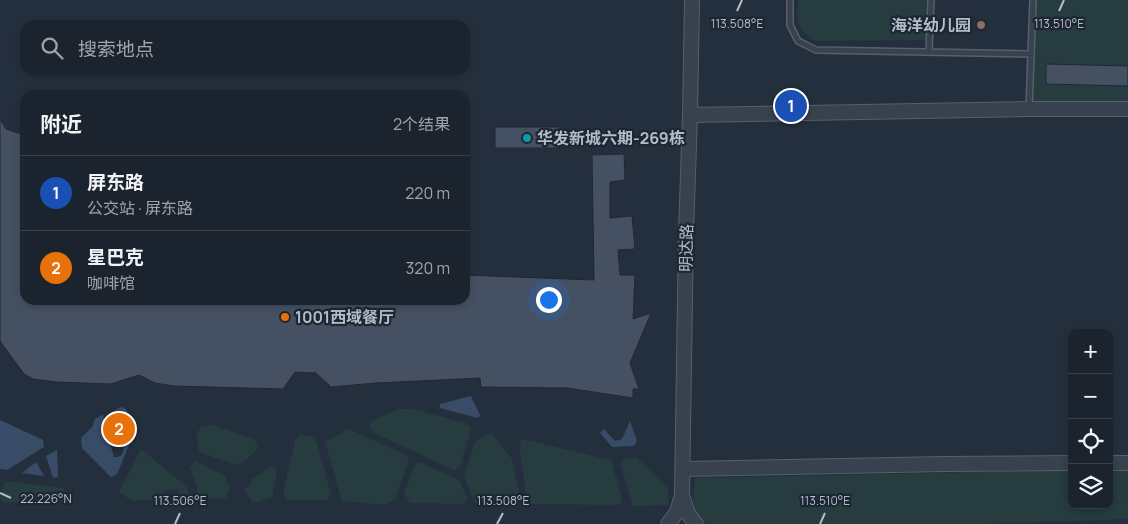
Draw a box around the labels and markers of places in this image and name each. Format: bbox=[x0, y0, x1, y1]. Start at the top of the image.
place label: 海洋幼儿园 bbox=[891, 14, 971, 36]
marker: 海洋幼儿园 bbox=[975, 19, 987, 31]
pin: 1 bbox=[775, 87, 807, 125]
place label: 华发新城六期-269栋 bbox=[537, 127, 685, 149]
marker: 华发新城六期-269栋 bbox=[521, 132, 533, 144]
place label: 1001西域餐厅 bbox=[295, 306, 394, 328]
marker: 1001西域餐厅 bbox=[279, 311, 291, 323]
pin: 2 bbox=[103, 410, 135, 448]

